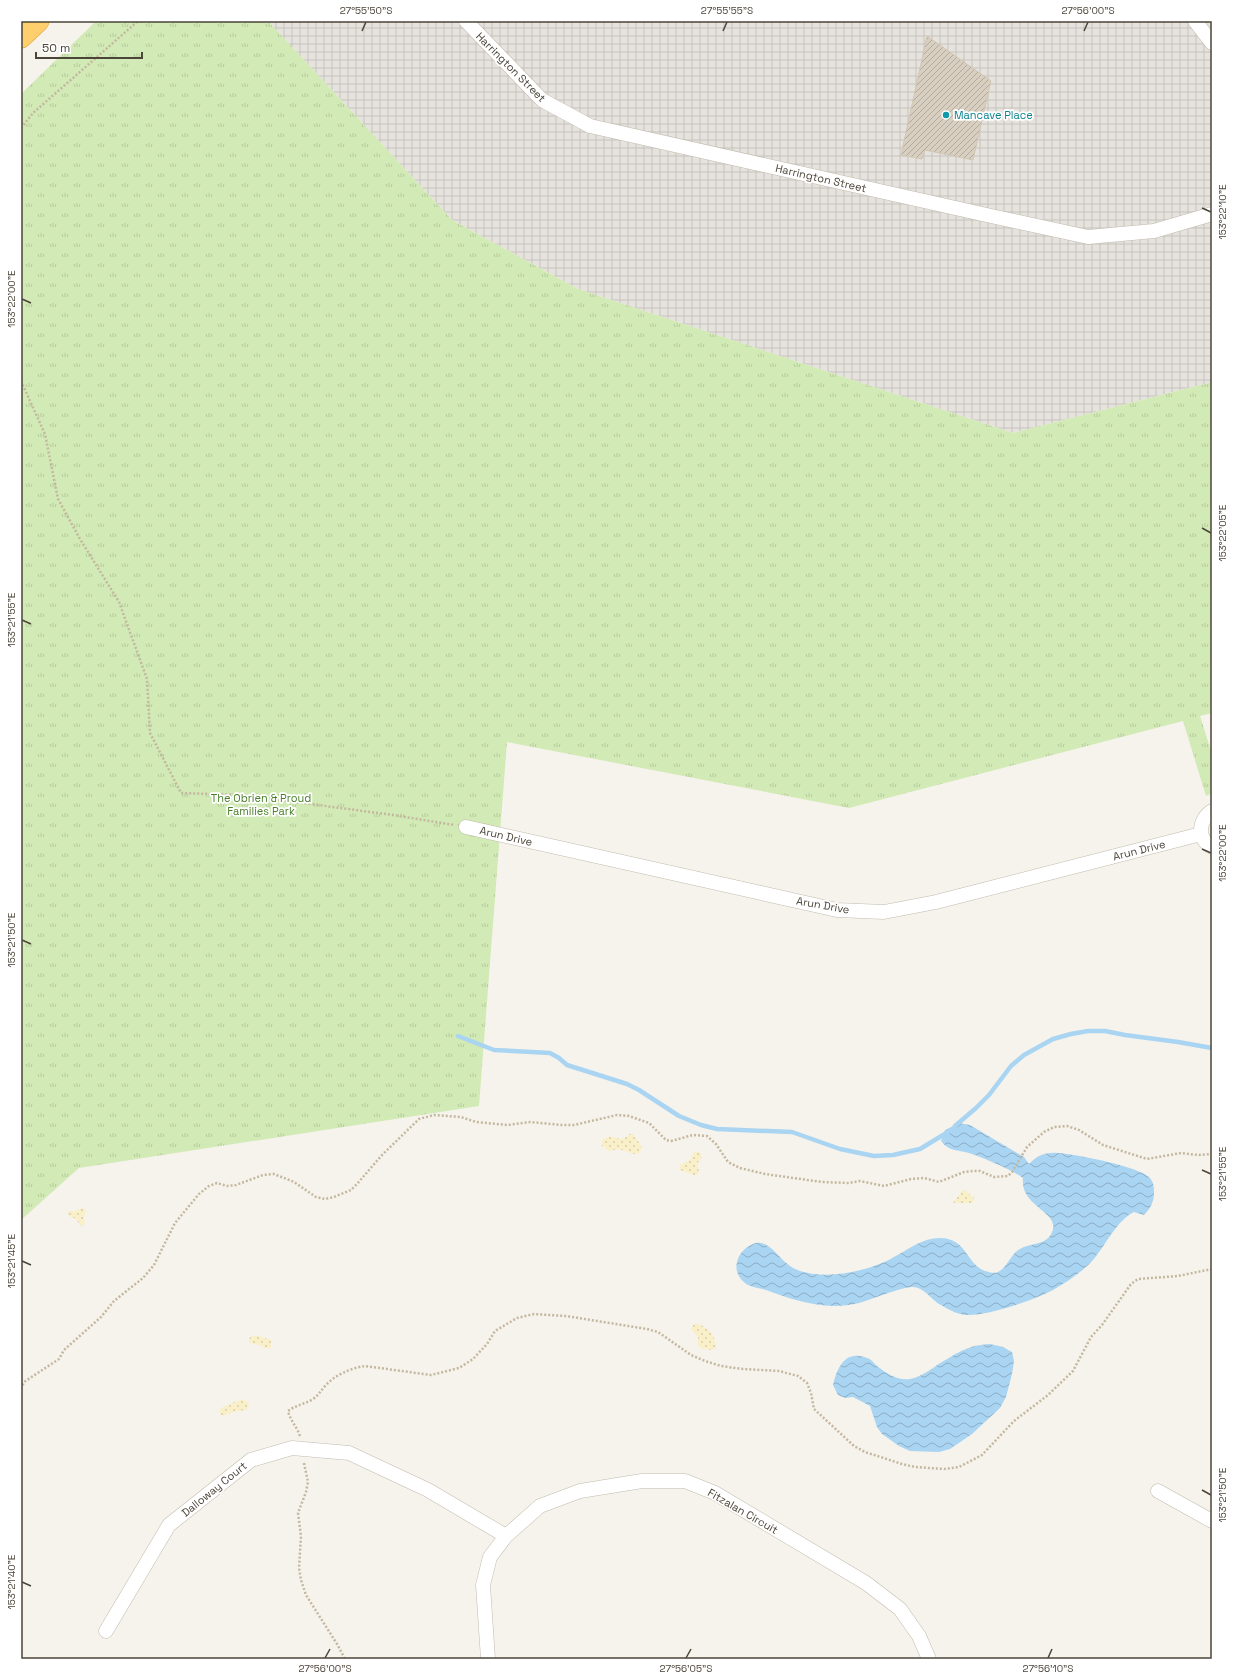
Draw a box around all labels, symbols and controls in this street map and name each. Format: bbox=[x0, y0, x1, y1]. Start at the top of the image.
text: 27°55'50"S bbox=[340, 4, 392, 17]
text: 27°55'55"S bbox=[701, 4, 753, 17]
text: 27°56'00"S bbox=[1061, 4, 1115, 17]
street label: Harrington Street bbox=[473, 29, 549, 105]
scale bar bbox=[36, 34, 142, 60]
text: 50 m bbox=[42, 40, 70, 56]
place label: Mancave Place bbox=[954, 108, 1033, 122]
marker: Mancave Place bbox=[941, 110, 951, 120]
street label: Harrington Street bbox=[774, 161, 868, 195]
text: 153°22'10"E bbox=[1216, 184, 1229, 240]
text: 153°22'00"E bbox=[5, 270, 18, 328]
text: 153°22'05"E bbox=[1216, 504, 1229, 561]
text: 153°21'55"E bbox=[5, 592, 18, 647]
park label: The Obrien & Proud Families Park bbox=[211, 791, 311, 818]
street label: Arun Drive bbox=[478, 823, 534, 849]
text: 153°22'00"E bbox=[1216, 824, 1229, 882]
street label: Arun Drive bbox=[1111, 837, 1167, 863]
street label: Arun Drive bbox=[795, 893, 851, 917]
text: 153°21'50"E bbox=[5, 912, 18, 968]
text: 153°21'55"E bbox=[1216, 1146, 1229, 1201]
text: 153°21'45"E bbox=[5, 1233, 18, 1288]
street label: Dalloway Court bbox=[179, 1458, 249, 1520]
text: 153°21'50"E bbox=[1216, 1467, 1229, 1523]
street label: Fitzalan Circuit bbox=[705, 1485, 781, 1537]
text: 153°21'40"E bbox=[5, 1554, 18, 1609]
text: 27°56'00"S bbox=[298, 1662, 352, 1675]
text: 27°56'05"S bbox=[660, 1662, 712, 1675]
text: 27°56'10"S bbox=[1023, 1662, 1074, 1675]

